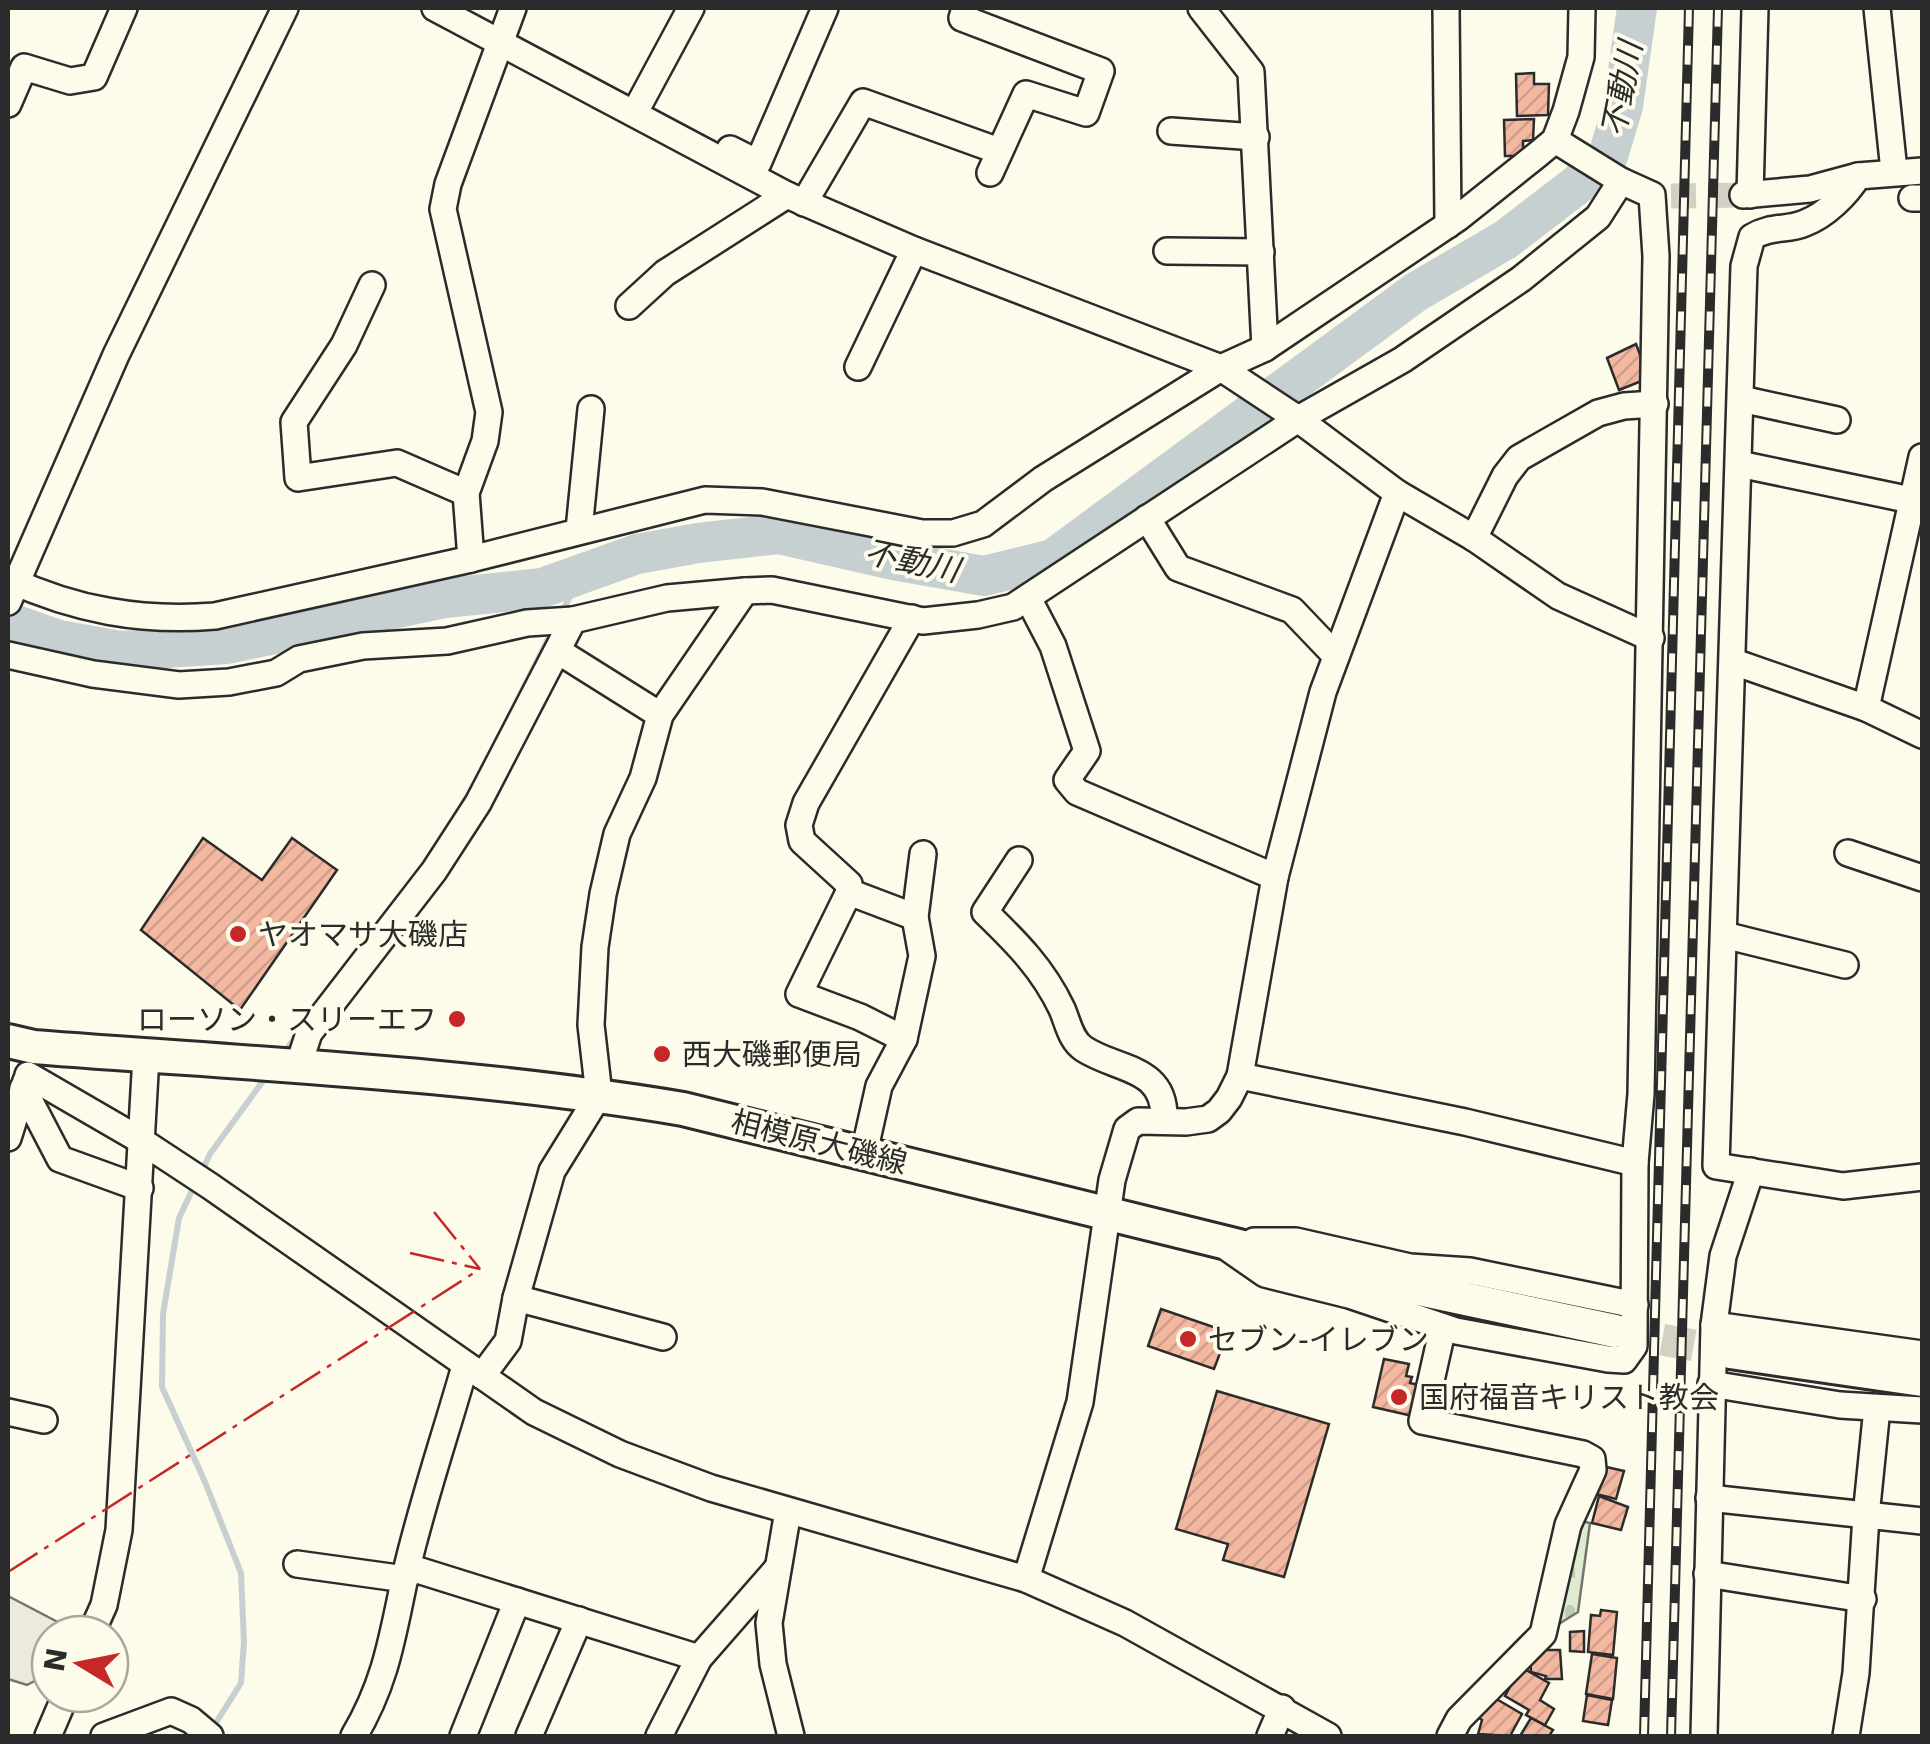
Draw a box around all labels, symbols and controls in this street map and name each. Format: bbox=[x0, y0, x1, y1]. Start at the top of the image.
water label: 不動川 bbox=[1594, 35, 1650, 140]
water label: 不動川 bbox=[861, 532, 966, 590]
place label: ヤオマサ大磯店 bbox=[258, 917, 468, 952]
marker: ヤオマサ大磯店 bbox=[227, 923, 249, 945]
place label: ローソン・スリーエフ bbox=[137, 1002, 437, 1037]
marker: ローソン・スリーエフ bbox=[446, 1008, 468, 1030]
place label: 西大磯郵便局 bbox=[682, 1037, 862, 1072]
marker: 西大磯郵便局 bbox=[651, 1043, 673, 1065]
street label: 相模原大磯線 bbox=[727, 1103, 911, 1181]
place label: セブン-イレブン bbox=[1208, 1322, 1429, 1357]
marker: セブン-イレブン bbox=[1177, 1328, 1199, 1350]
place label: 国府福音キリスト教会 bbox=[1419, 1380, 1719, 1415]
marker: 国府福音キリスト教会 bbox=[1388, 1386, 1410, 1408]
north arrow bbox=[30, 1614, 130, 1714]
text: N bbox=[38, 1645, 74, 1674]

